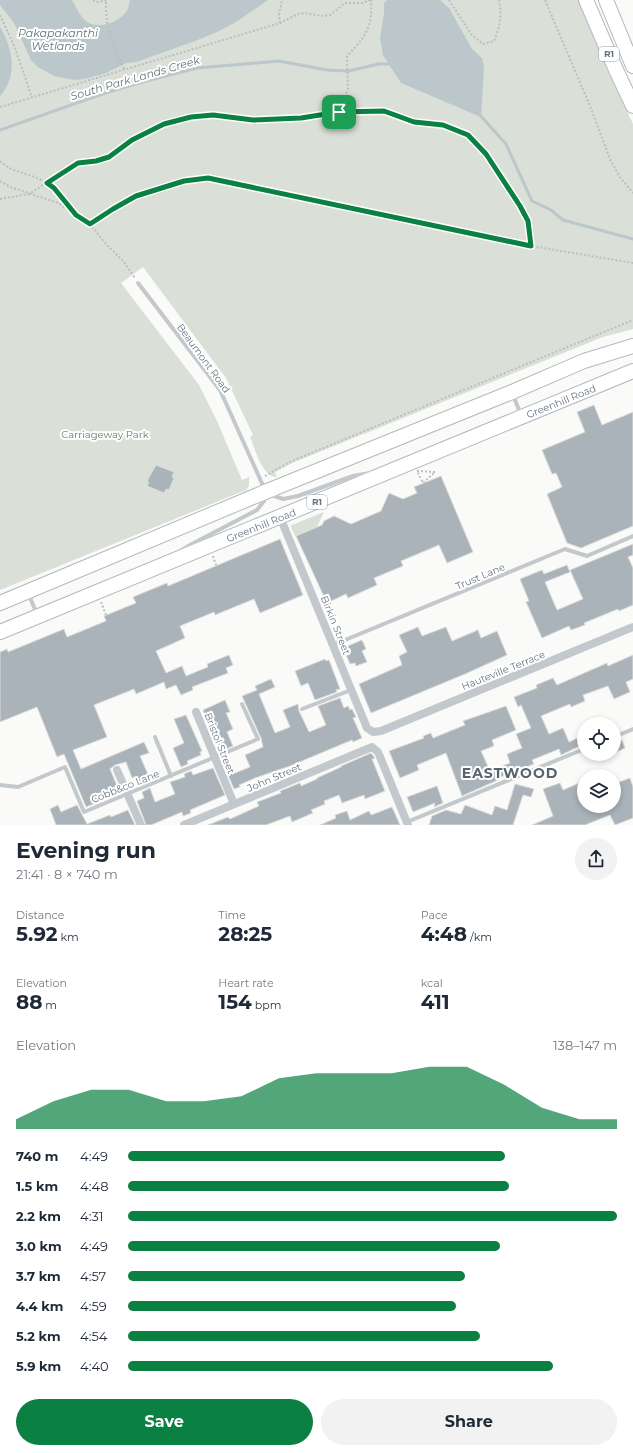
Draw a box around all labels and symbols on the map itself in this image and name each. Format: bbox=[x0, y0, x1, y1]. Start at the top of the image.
water label: Pakapakanthi Wetlands bbox=[18, 26, 98, 53]
road number: R1 bbox=[599, 47, 619, 61]
water label: South Park Lands Creek bbox=[69, 53, 202, 103]
pin bbox=[322, 95, 356, 129]
street label: Beaumont Road bbox=[174, 321, 233, 395]
street label: Greenhill Road bbox=[524, 382, 598, 421]
park label: Carriageway Park bbox=[61, 428, 149, 441]
road number: R1 bbox=[307, 495, 327, 509]
street label: Greenhill Road bbox=[224, 506, 298, 545]
street label: Trust Lane bbox=[453, 560, 507, 593]
street label: Birkin Street bbox=[318, 594, 353, 657]
street label: Hauteville Terrace bbox=[460, 648, 547, 693]
street label: Bristol Street bbox=[201, 711, 238, 776]
street label: John Street bbox=[244, 760, 303, 795]
district label: EASTWOOD bbox=[462, 764, 558, 782]
street label: Cobb&co Lane bbox=[89, 767, 161, 806]

